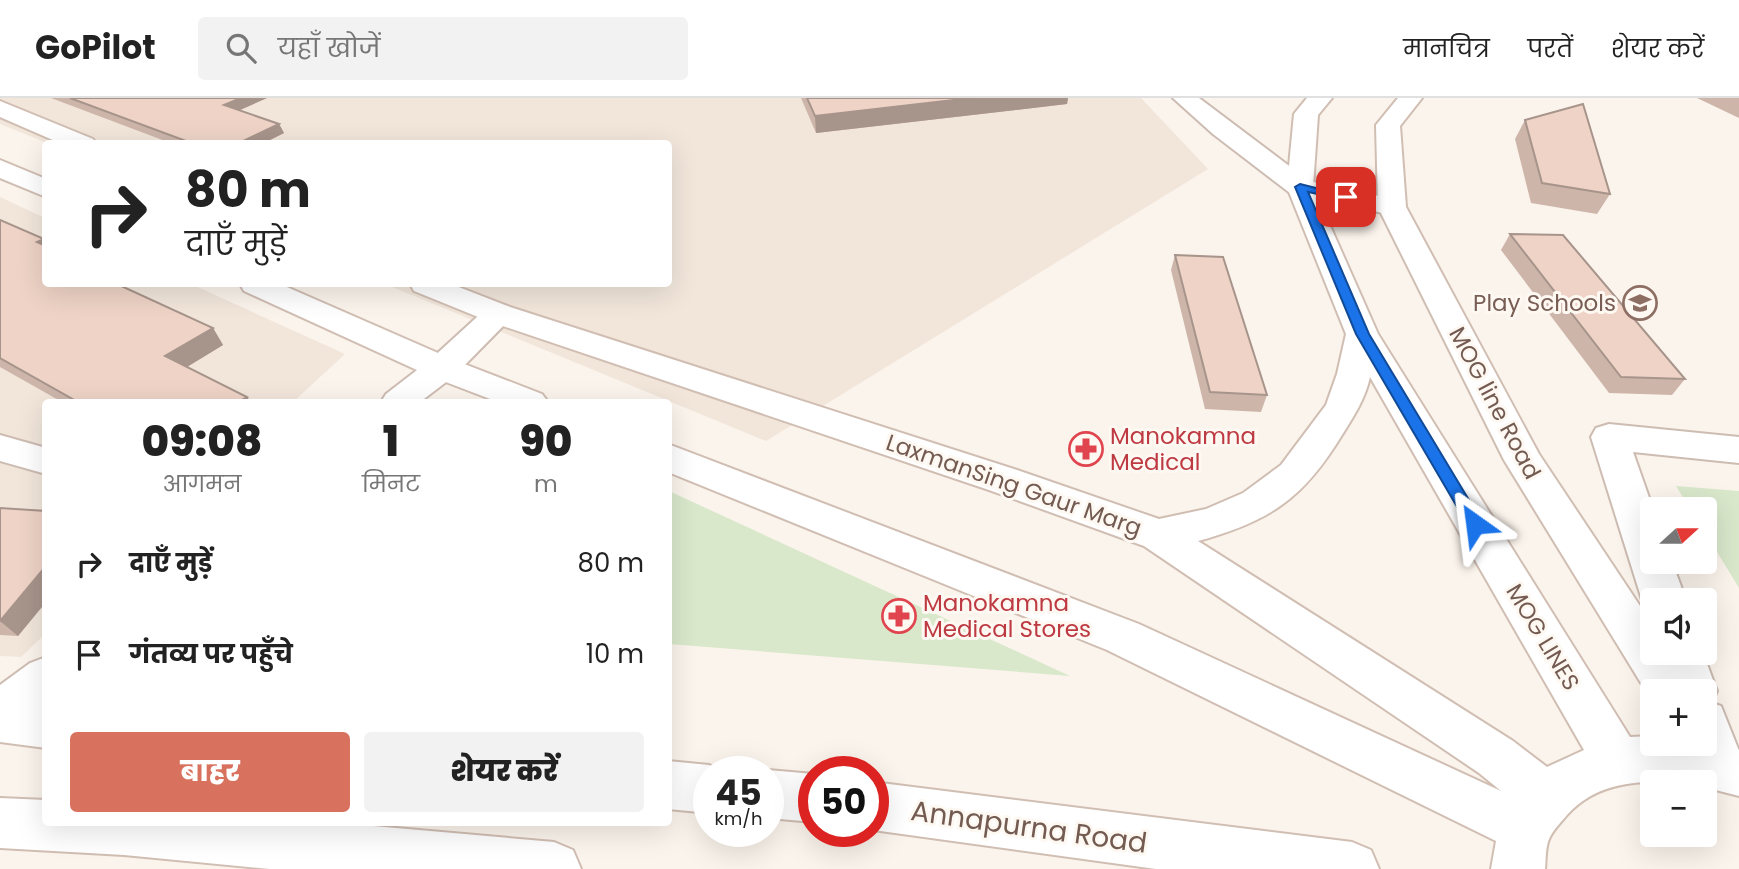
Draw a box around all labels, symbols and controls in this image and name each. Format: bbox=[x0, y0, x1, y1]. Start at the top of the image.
search box bbox=[198, 17, 688, 80]
text: GoPilot bbox=[35, 24, 156, 71]
icon: search bbox=[222, 29, 260, 67]
text: यहाँ खोजें bbox=[278, 30, 380, 66]
text: मानचित्र bbox=[1403, 32, 1490, 65]
text: परतें bbox=[1528, 32, 1573, 65]
text: शेयर करें bbox=[1611, 32, 1704, 65]
text: 80 m bbox=[185, 156, 311, 224]
pin bbox=[1316, 167, 1376, 227]
icon: right bbox=[70, 168, 161, 259]
icon: arrive bbox=[1327, 178, 1365, 216]
text: दाएँ मुड़ें bbox=[185, 221, 287, 266]
school or university icon: Play Schools bbox=[1621, 284, 1659, 322]
place label: Play Schools bbox=[1473, 287, 1616, 319]
street label: MOG line Road bbox=[1441, 321, 1549, 485]
text: 09:08 bbox=[142, 412, 262, 471]
text: 1 bbox=[383, 412, 399, 471]
text: 90 bbox=[519, 412, 572, 471]
place label: Manokamna Medical bbox=[1110, 420, 1256, 478]
street label: LaxmanSing Gaur Marg bbox=[882, 426, 1146, 544]
pharmacy icon: Manokamna Medical bbox=[1067, 430, 1105, 468]
text: आगमन bbox=[162, 468, 241, 500]
text: मिनट bbox=[362, 468, 420, 500]
text: m bbox=[534, 468, 558, 500]
position arrow bbox=[1438, 487, 1512, 561]
north arrow bbox=[1640, 497, 1717, 574]
map controls bbox=[1640, 497, 1717, 847]
icon: right bbox=[70, 545, 108, 583]
text: दाएँ मुड़ें bbox=[129, 545, 212, 581]
text: 80 m bbox=[578, 545, 644, 581]
street label: MOG LINES bbox=[1499, 578, 1587, 696]
place label: Manokamna Medical Stores bbox=[923, 587, 1091, 645]
button: sound bbox=[1640, 588, 1717, 665]
pharmacy icon: Manokamna Medical Stores bbox=[880, 597, 918, 635]
icon: arrive bbox=[70, 636, 108, 674]
text: गंतव्य पर पहुँचे bbox=[129, 636, 293, 672]
text: 10 m bbox=[586, 636, 644, 672]
button: + bbox=[1640, 679, 1717, 756]
button: बाहर bbox=[70, 732, 350, 812]
button: शेयर करें bbox=[364, 732, 644, 812]
speed limit sign: 50 bbox=[798, 756, 889, 847]
text: 45 bbox=[715, 768, 762, 817]
button: − bbox=[1640, 770, 1717, 847]
street label: Annapurna Road bbox=[908, 791, 1150, 863]
text: km/h bbox=[715, 806, 762, 831]

